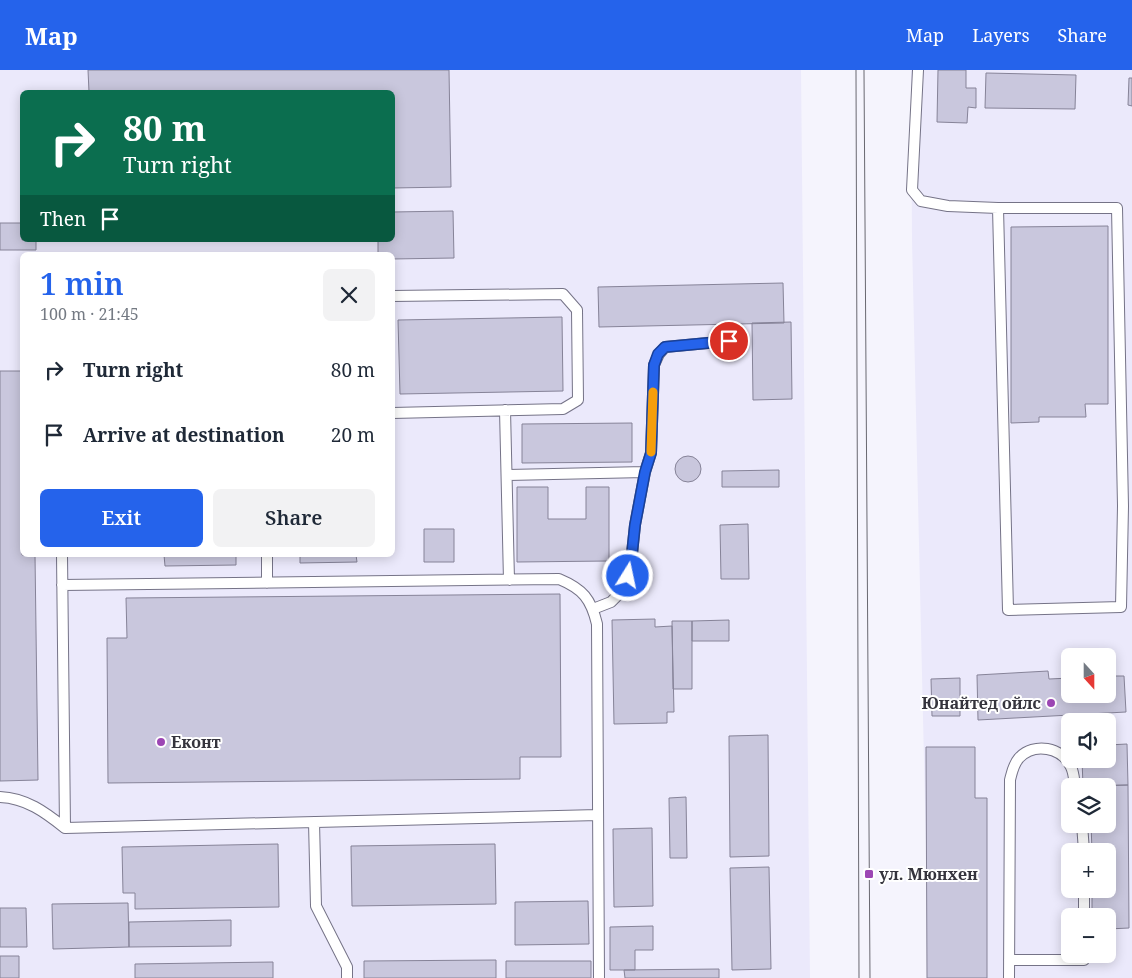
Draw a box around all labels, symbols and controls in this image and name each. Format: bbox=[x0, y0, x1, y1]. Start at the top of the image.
text: Map bbox=[25, 19, 78, 52]
text: Map bbox=[906, 23, 944, 47]
text: Layers bbox=[972, 23, 1030, 47]
text: Share bbox=[1058, 23, 1107, 47]
text: 80 m bbox=[123, 104, 206, 151]
icon: right bbox=[40, 110, 105, 175]
text: Turn right bbox=[123, 149, 232, 179]
icon: arrive bbox=[96, 205, 124, 233]
text: Then bbox=[40, 206, 86, 232]
text: 1 min bbox=[40, 263, 124, 304]
button: close bbox=[323, 269, 375, 321]
text: 100 m · 21:45 bbox=[40, 303, 139, 325]
pin bbox=[708, 320, 750, 362]
icon: arrive bbox=[715, 327, 743, 355]
icon: right bbox=[40, 356, 68, 384]
text: Turn right bbox=[83, 357, 183, 383]
text: 80 m bbox=[331, 357, 375, 383]
icon: arrive bbox=[40, 421, 68, 449]
text: Arrive at destination bbox=[83, 422, 285, 448]
text: 20 m bbox=[331, 422, 375, 448]
button: Exit bbox=[40, 489, 203, 547]
button: Share bbox=[213, 489, 375, 547]
position arrow bbox=[601, 549, 653, 601]
north arrow bbox=[1061, 648, 1116, 702]
map controls bbox=[1061, 648, 1116, 963]
place label: Юнайтед ойлс bbox=[922, 692, 1041, 714]
marker: Юнайтед ойлс bbox=[1045, 697, 1057, 709]
button: sound bbox=[1061, 713, 1116, 768]
place label: Еконт bbox=[171, 731, 221, 753]
marker: Еконт bbox=[155, 736, 167, 748]
button: layers bbox=[1061, 778, 1116, 833]
button: + bbox=[1061, 843, 1116, 898]
place label: ул. Мюнхен bbox=[879, 863, 978, 885]
marker: ул. Мюнхен bbox=[863, 868, 875, 880]
button: − bbox=[1061, 908, 1116, 963]

